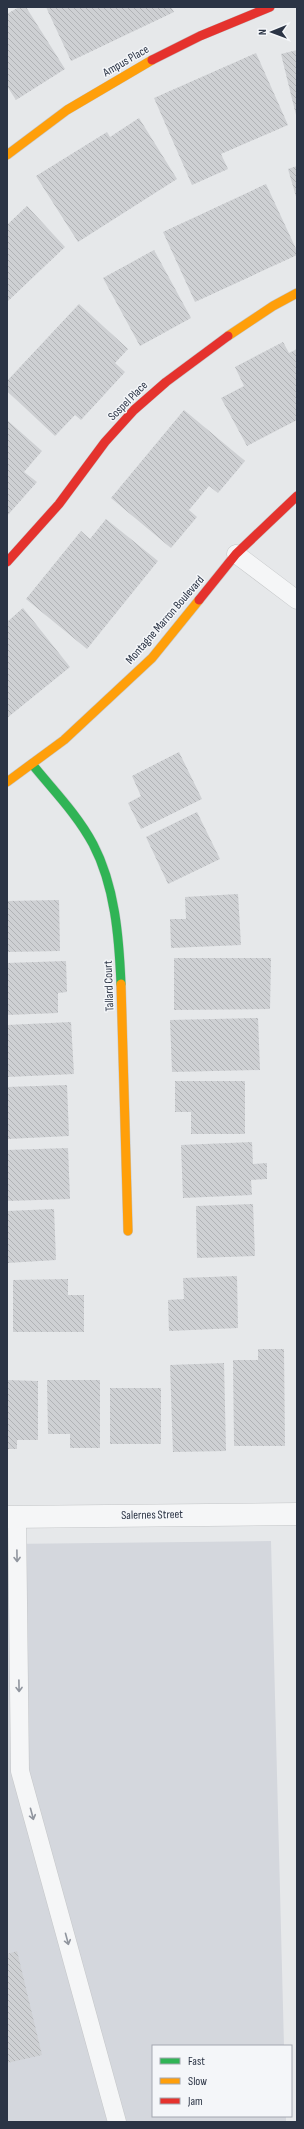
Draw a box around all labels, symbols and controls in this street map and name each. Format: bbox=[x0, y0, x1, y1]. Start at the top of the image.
north arrow bbox=[252, 12, 292, 52]
text: N bbox=[256, 29, 269, 35]
street label: Ampus Place bbox=[99, 42, 152, 81]
street label: Sospel Place bbox=[105, 378, 151, 424]
street label: Montagne Marron Boulevard bbox=[122, 573, 208, 667]
street label: Tallard Court bbox=[101, 960, 117, 1012]
street label: Salernes Street bbox=[121, 1507, 183, 1523]
one-way arrow bbox=[13, 1549, 21, 1562]
one-way arrow bbox=[15, 1679, 23, 1692]
one-way arrow bbox=[29, 1807, 36, 1820]
one-way arrow bbox=[63, 1933, 71, 1946]
legend bbox=[152, 2045, 292, 2117]
text: Fast bbox=[188, 2054, 205, 2069]
text: Slow bbox=[188, 2074, 207, 2089]
text: Jam bbox=[187, 2094, 203, 2109]

